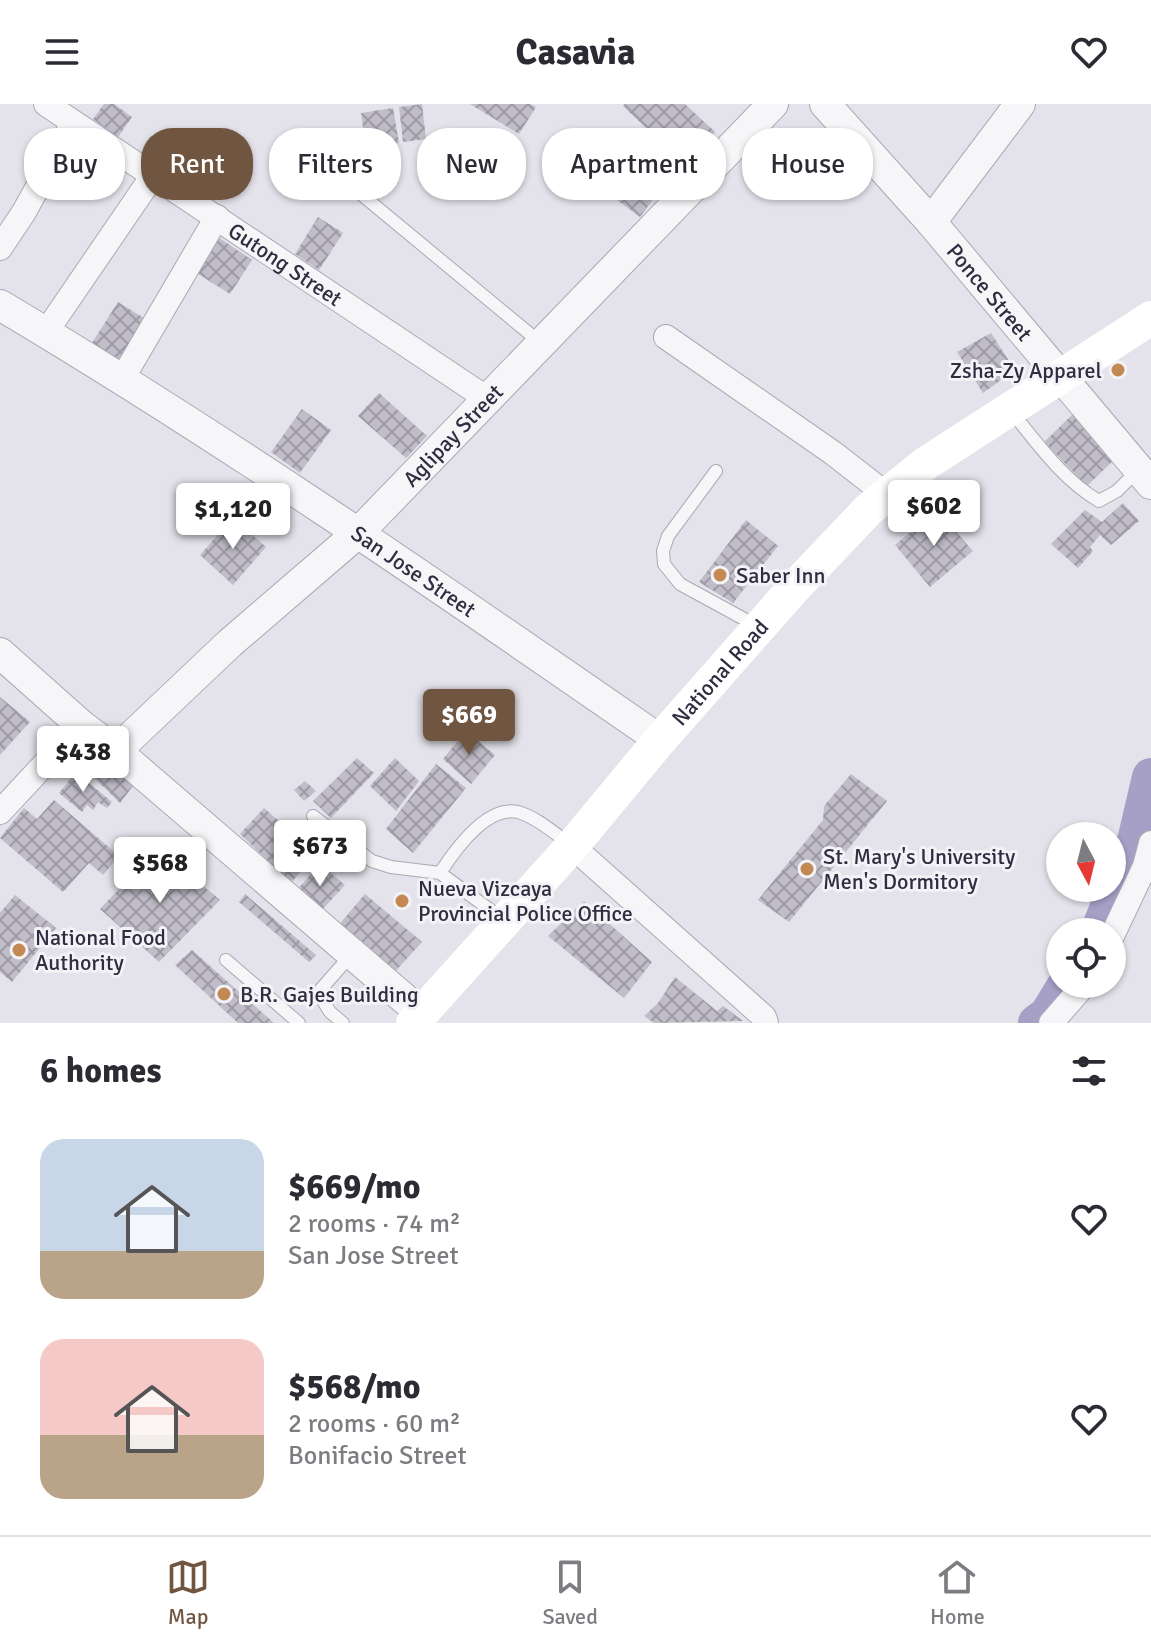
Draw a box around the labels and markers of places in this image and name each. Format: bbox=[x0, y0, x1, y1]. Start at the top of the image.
place label: Zsha-Zy Apparel bbox=[950, 357, 1102, 384]
marker: Zsha-Zy Apparel bbox=[1109, 361, 1127, 379]
pin: $602 bbox=[887, 480, 981, 548]
pin: $1,120 bbox=[168, 483, 298, 551]
place label: Saber Inn bbox=[736, 562, 825, 589]
marker: Saber Inn bbox=[711, 566, 729, 584]
pin: $669 bbox=[422, 689, 516, 757]
pin: $438 bbox=[36, 726, 130, 794]
pin: $673 bbox=[273, 820, 367, 888]
pin: $568 bbox=[113, 837, 207, 905]
place label: St. Mary's University Men's Dormitory bbox=[823, 843, 1016, 895]
marker: St. Mary's University Men's Dormitory bbox=[798, 860, 816, 878]
place label: Nueva Vizcaya Provincial Police Office bbox=[418, 875, 633, 927]
marker: Nueva Vizcaya Provincial Police Office bbox=[393, 892, 411, 910]
place label: National Food Authority bbox=[35, 924, 166, 976]
marker: National Food Authority bbox=[10, 941, 28, 959]
place label: B.R. Gajes Building bbox=[240, 981, 419, 1008]
marker: B.R. Gajes Building bbox=[215, 985, 233, 1003]

